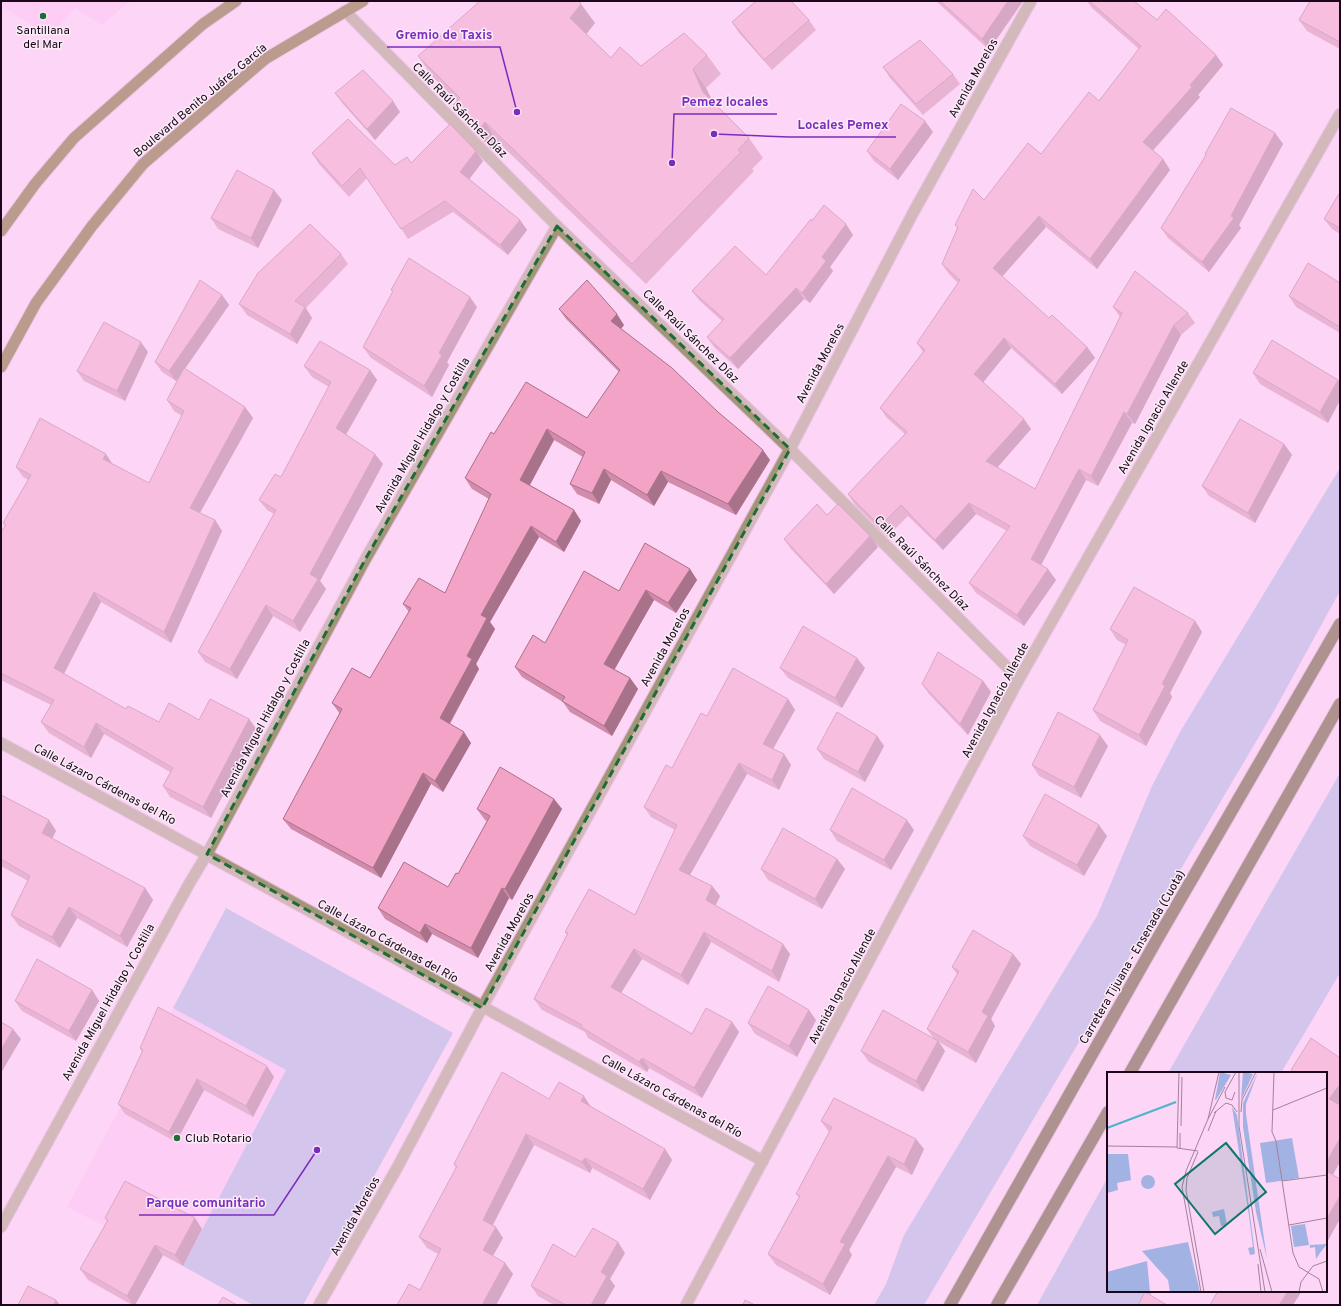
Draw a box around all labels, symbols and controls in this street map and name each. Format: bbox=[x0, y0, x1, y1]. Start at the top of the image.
marker: Santillana del Mar bbox=[38, 11, 48, 21]
callout: Gremio de Taxis bbox=[387, 22, 500, 47]
place label: Santillana del Mar bbox=[16, 23, 70, 53]
text: Gremio de Taxis bbox=[396, 28, 492, 44]
street label: Avenida Morelos bbox=[945, 36, 1002, 121]
street label: Boulevard Benito Juárez García bbox=[131, 40, 271, 161]
street label: Calle Raúl Sánchez Díaz bbox=[408, 60, 510, 162]
callout: Pemez locales bbox=[674, 89, 777, 114]
text: Pemez locales bbox=[681, 95, 769, 111]
callout: Locales Pemex bbox=[789, 112, 896, 137]
text: Locales Pemex bbox=[798, 118, 889, 134]
street label: Calle Raúl Sánchez Díaz bbox=[638, 286, 742, 387]
street label: Avenida Morelos bbox=[793, 321, 849, 406]
street label: Avenida Miguel Hidalgo y Costilla bbox=[372, 355, 474, 516]
street label: Avenida Ignacio Allende bbox=[1115, 358, 1193, 477]
street label: Calle Raúl Sánchez Díaz bbox=[870, 513, 972, 615]
street label: Avenida Morelos bbox=[637, 605, 694, 690]
street label: Avenida Miguel Hidalgo y Costilla bbox=[217, 636, 315, 801]
street label: Avenida Ignacio Allende bbox=[959, 640, 1033, 761]
street label: Calle Lázaro Cárdenas del Río bbox=[30, 740, 179, 829]
street label: Carretera Tijuana - Ensenada (Cuota) bbox=[1076, 867, 1189, 1048]
street label: Avenida Morelos bbox=[481, 890, 538, 975]
street label: Calle Lázaro Cárdenas del Río bbox=[314, 896, 461, 988]
street label: Avenida Miguel Hidalgo y Costilla bbox=[59, 921, 159, 1084]
street label: Avenida Ignacio Allende bbox=[806, 926, 880, 1047]
street label: Calle Lázaro Cárdenas del Río bbox=[598, 1051, 745, 1143]
inset map bbox=[1107, 1072, 1327, 1292]
place label: Club Rotario bbox=[185, 1131, 252, 1147]
marker: Club Rotario bbox=[172, 1133, 182, 1143]
street label: Avenida Morelos bbox=[327, 1174, 384, 1259]
callout: Parque comunitario bbox=[139, 1190, 274, 1215]
text: Parque comunitario bbox=[146, 1196, 266, 1212]

